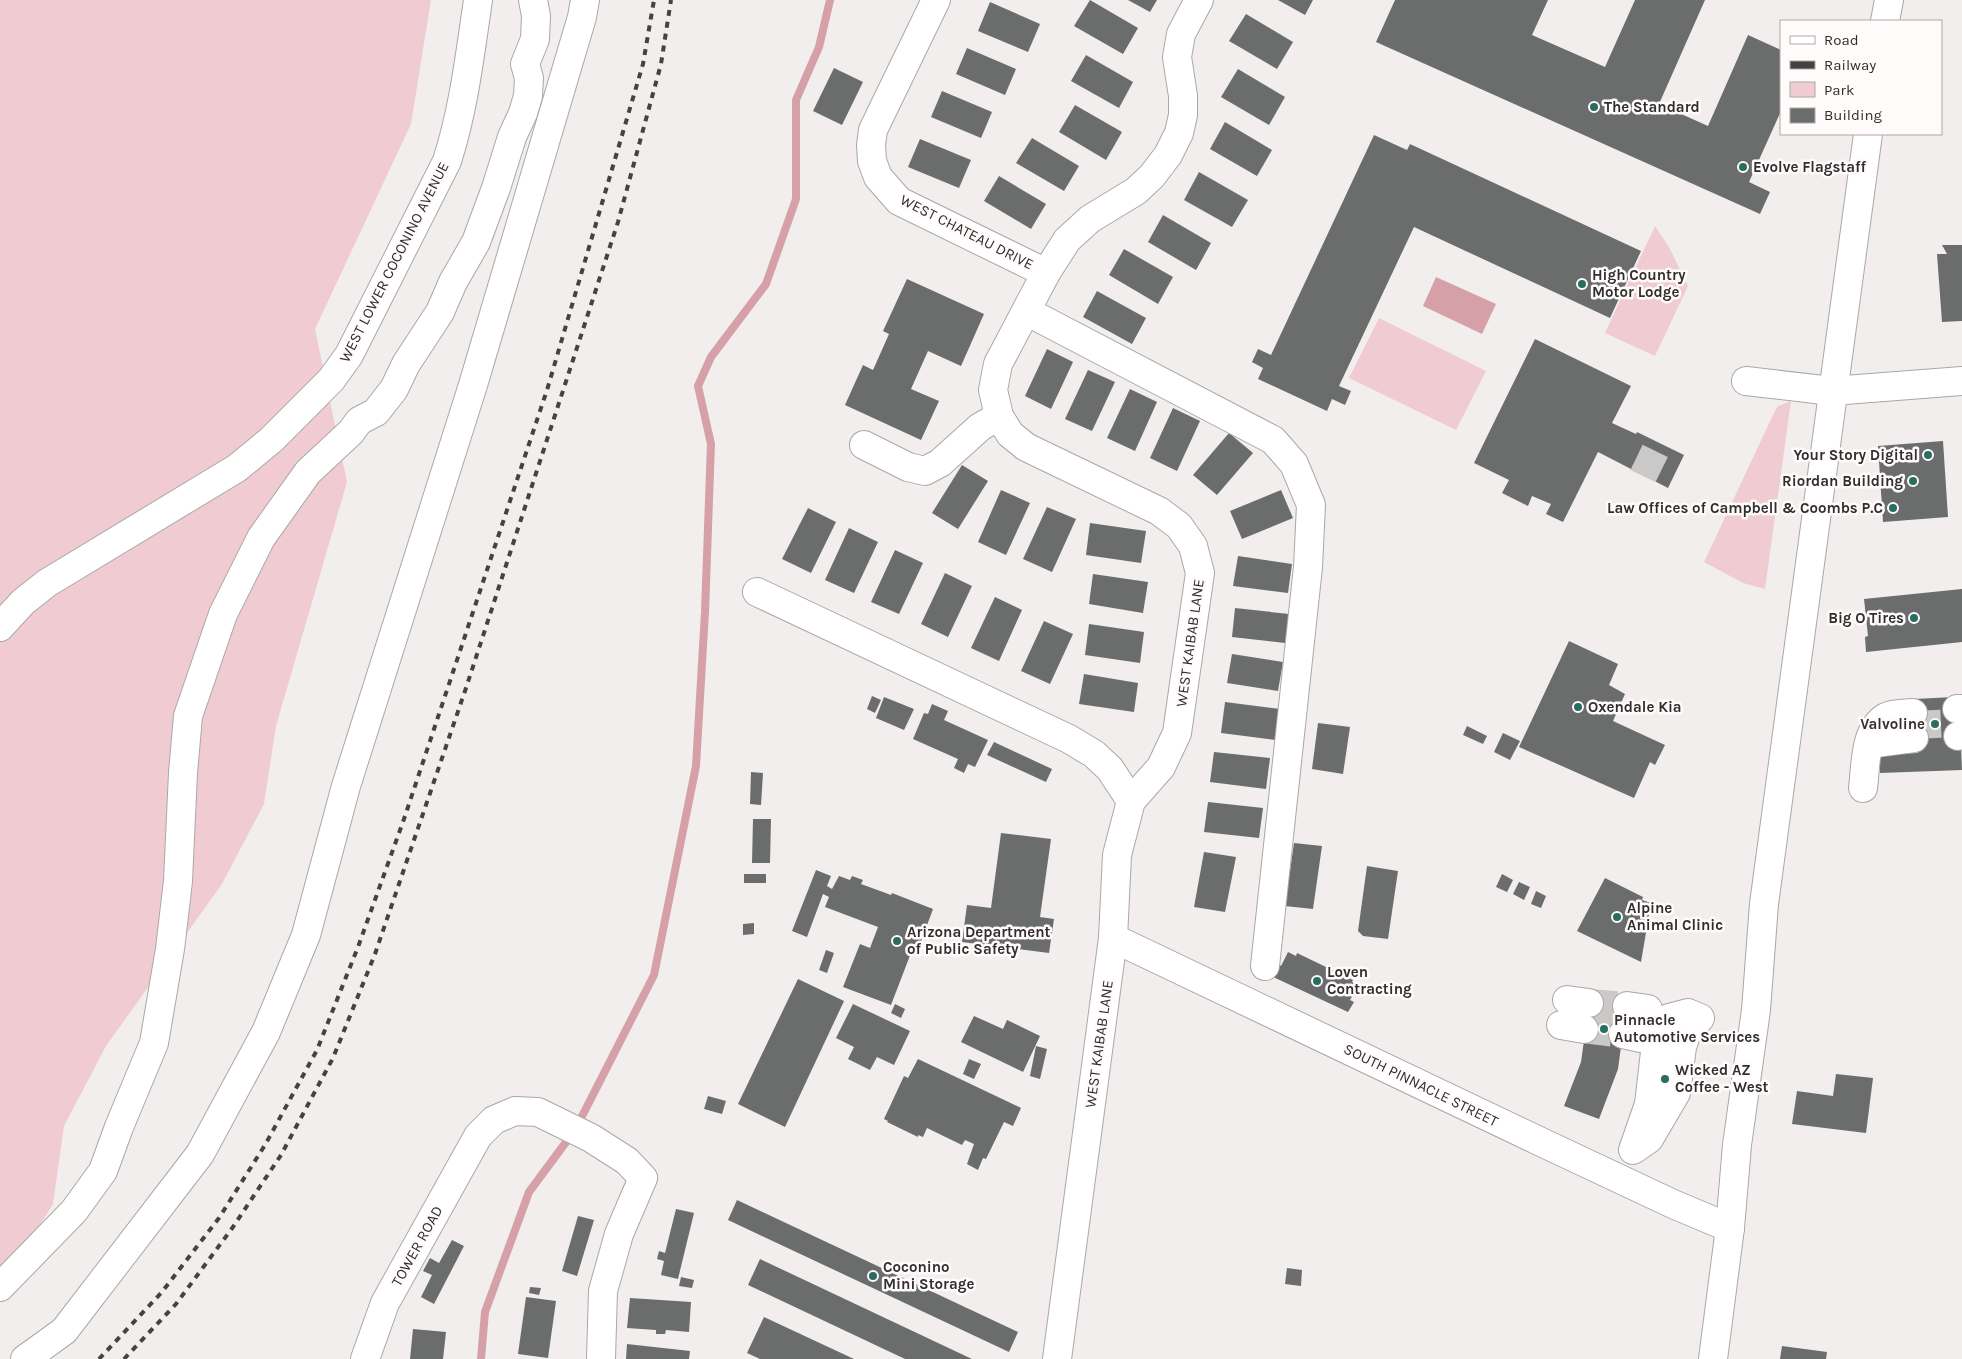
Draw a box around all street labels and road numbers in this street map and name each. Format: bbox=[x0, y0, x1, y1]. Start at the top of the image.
street label: WEST LOWER COCONINO AVENUE bbox=[335, 159, 453, 365]
street label: WEST CHATEAU DRIVE bbox=[897, 191, 1037, 273]
street label: WEST KAIBAB LANE bbox=[1172, 578, 1208, 708]
street label: WEST KAIBAB LANE bbox=[1081, 979, 1117, 1109]
street label: SOUTH PINNACLE STREET bbox=[1341, 1040, 1502, 1130]
street label: TOWER ROAD bbox=[388, 1203, 446, 1289]

